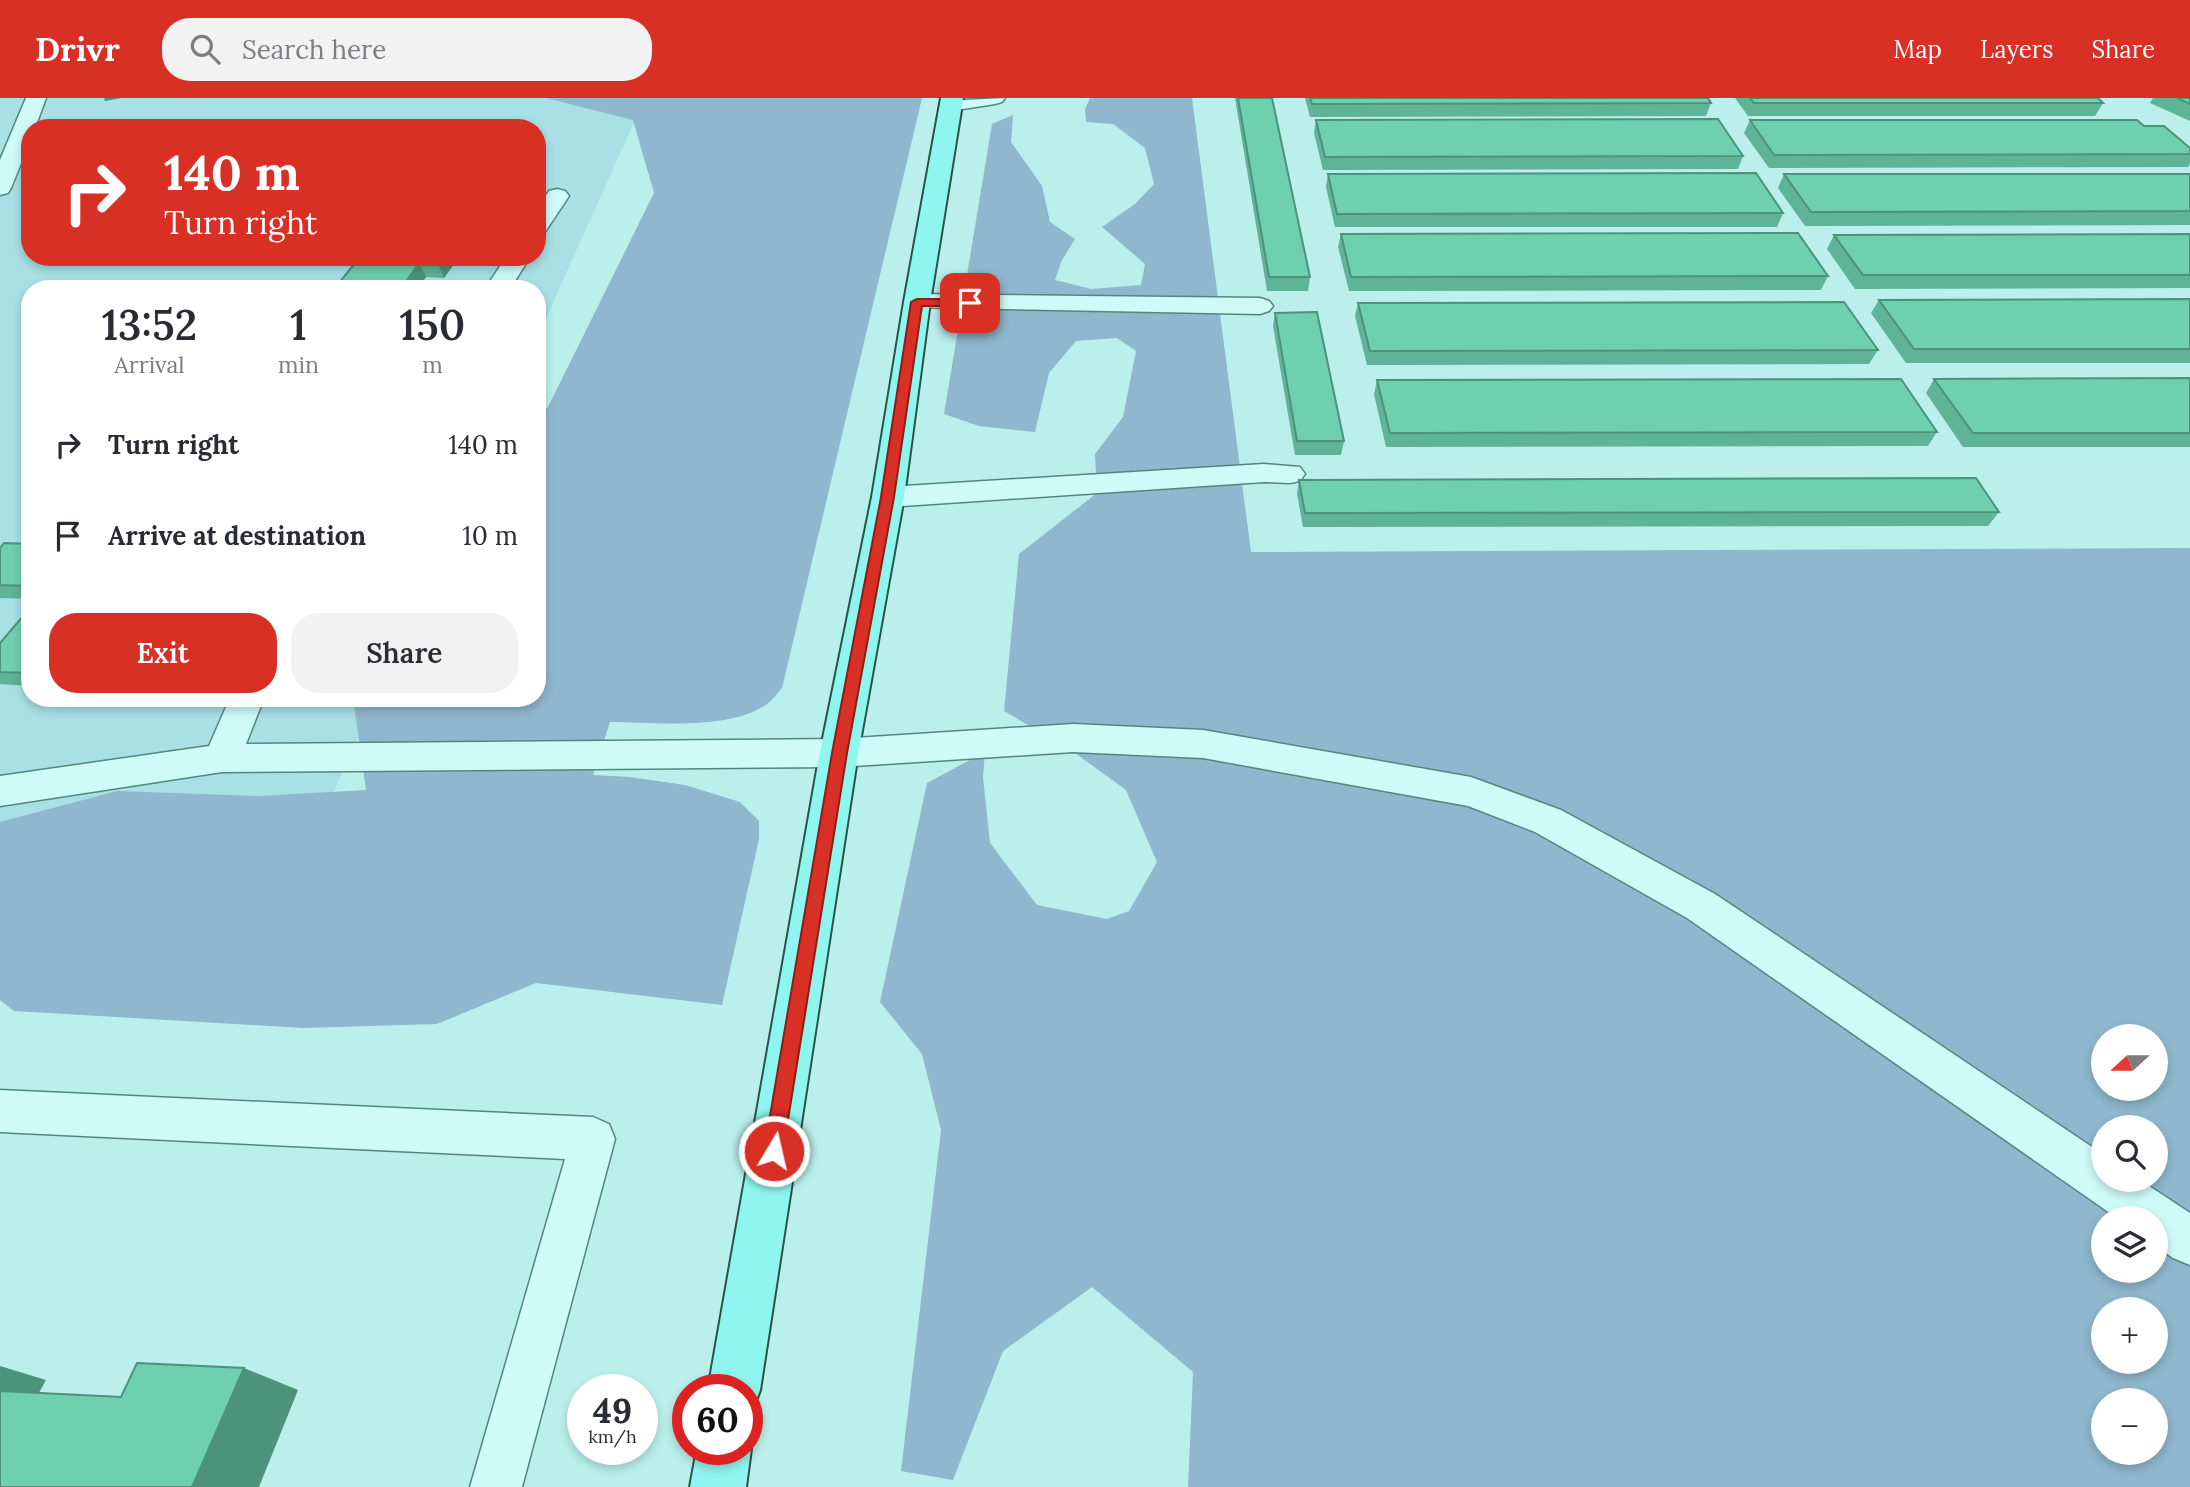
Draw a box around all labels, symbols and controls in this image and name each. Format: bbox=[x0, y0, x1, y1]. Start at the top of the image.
search box bbox=[162, 18, 652, 81]
text: Drivr bbox=[35, 28, 120, 70]
icon: search bbox=[186, 30, 224, 68]
text: Search here bbox=[242, 33, 386, 66]
text: Map bbox=[1893, 34, 1942, 65]
text: Layers bbox=[1980, 34, 2053, 65]
text: Share bbox=[2091, 34, 2155, 65]
text: 140 m bbox=[164, 141, 300, 203]
icon: right bbox=[49, 147, 140, 238]
text: Turn right bbox=[164, 202, 317, 243]
pin bbox=[940, 273, 1000, 333]
icon: arrive bbox=[951, 284, 989, 322]
text: 13:52 bbox=[102, 298, 197, 352]
text: 1 bbox=[290, 298, 307, 352]
text: 150 bbox=[400, 298, 465, 352]
text: Arrival bbox=[114, 350, 185, 379]
text: min bbox=[278, 350, 319, 379]
text: m bbox=[422, 350, 443, 379]
icon: right bbox=[49, 426, 87, 464]
text: Turn right bbox=[108, 428, 239, 461]
text: 140 m bbox=[448, 428, 518, 461]
icon: arrive bbox=[49, 517, 87, 555]
text: Arrive at destination bbox=[108, 519, 366, 552]
text: 10 m bbox=[462, 519, 518, 552]
button: Exit bbox=[49, 613, 277, 693]
button: Share bbox=[291, 613, 518, 693]
north arrow bbox=[2091, 1024, 2168, 1101]
map controls bbox=[2091, 1024, 2168, 1465]
position arrow bbox=[737, 1114, 811, 1188]
button: search bbox=[2091, 1115, 2168, 1192]
button: layers bbox=[2091, 1206, 2168, 1283]
button: + bbox=[2091, 1297, 2168, 1374]
speed limit sign: 60 bbox=[672, 1374, 763, 1465]
text: 49 bbox=[593, 1388, 632, 1433]
button: − bbox=[2091, 1388, 2168, 1465]
text: km/h bbox=[588, 1425, 637, 1448]

